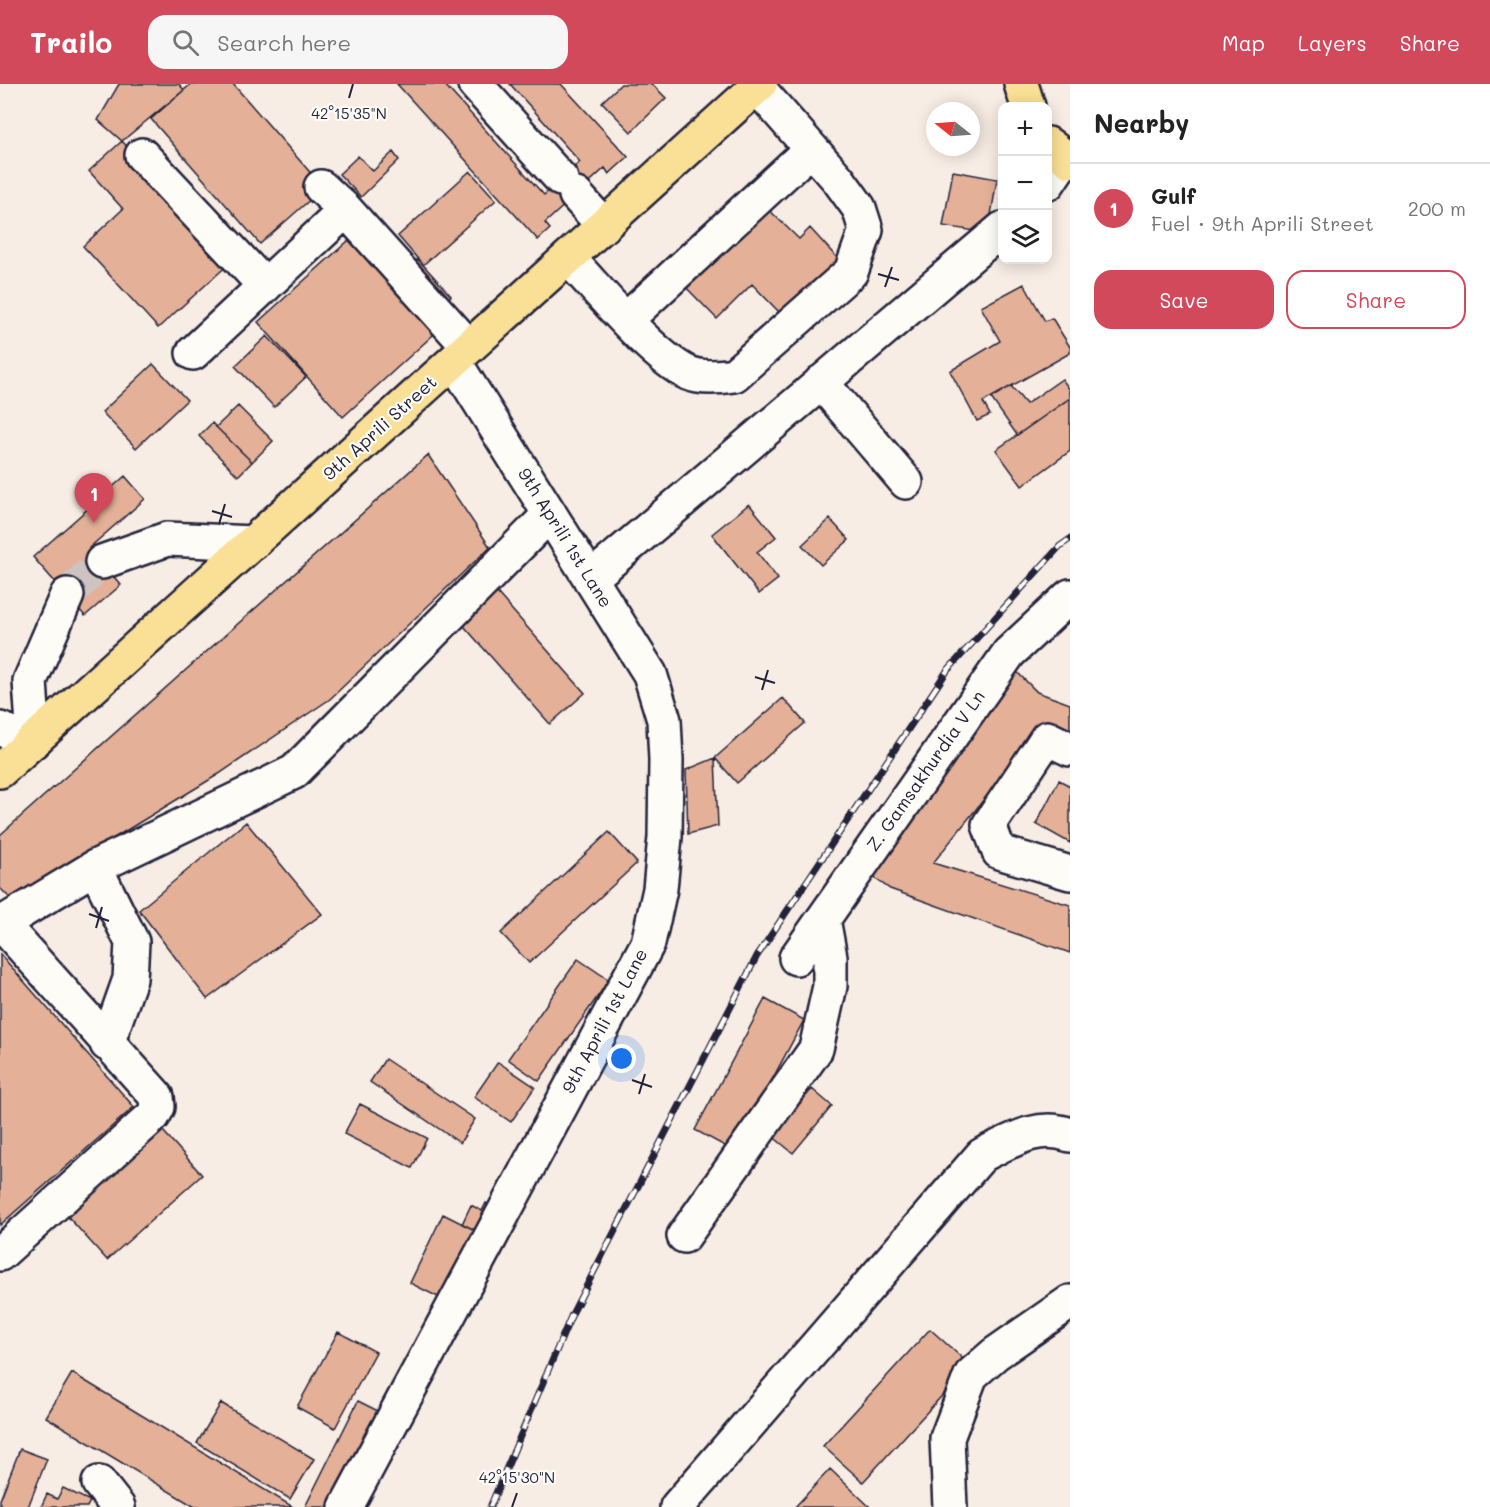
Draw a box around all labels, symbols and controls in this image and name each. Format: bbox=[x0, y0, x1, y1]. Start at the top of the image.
search box bbox=[148, 15, 568, 69]
text: Trailo bbox=[30, 24, 112, 60]
icon: search bbox=[169, 26, 202, 59]
text: Search here bbox=[217, 28, 351, 57]
text: Map bbox=[1222, 29, 1265, 56]
text: Layers bbox=[1298, 29, 1367, 56]
text: Share bbox=[1400, 29, 1460, 56]
north arrow bbox=[926, 102, 980, 156]
map controls bbox=[998, 102, 1052, 264]
button: + bbox=[998, 102, 1052, 156]
text: 42°15'35"N bbox=[311, 103, 387, 123]
text: Nearby bbox=[1094, 106, 1189, 140]
button: − bbox=[998, 156, 1052, 210]
text: Gulf bbox=[1151, 181, 1196, 210]
text: 1 bbox=[1109, 195, 1118, 221]
text: 200 m bbox=[1408, 195, 1466, 221]
button: layers bbox=[998, 210, 1052, 264]
text: Fuel · 9th Aprili Street bbox=[1151, 210, 1374, 236]
button: Save bbox=[1094, 270, 1274, 329]
button: Share bbox=[1286, 270, 1466, 329]
street label: 9th Aprili Street bbox=[317, 370, 441, 485]
street label: 9th Aprili 1st Lane bbox=[513, 463, 619, 612]
pin: 1 bbox=[74, 474, 113, 523]
street label: Z. Gamsakhurdia V Ln bbox=[860, 685, 990, 856]
street label: 9th Aprili 1st Lane bbox=[556, 944, 652, 1097]
your location bbox=[607, 1044, 636, 1073]
text: 42°15'30"N bbox=[479, 1467, 555, 1487]

